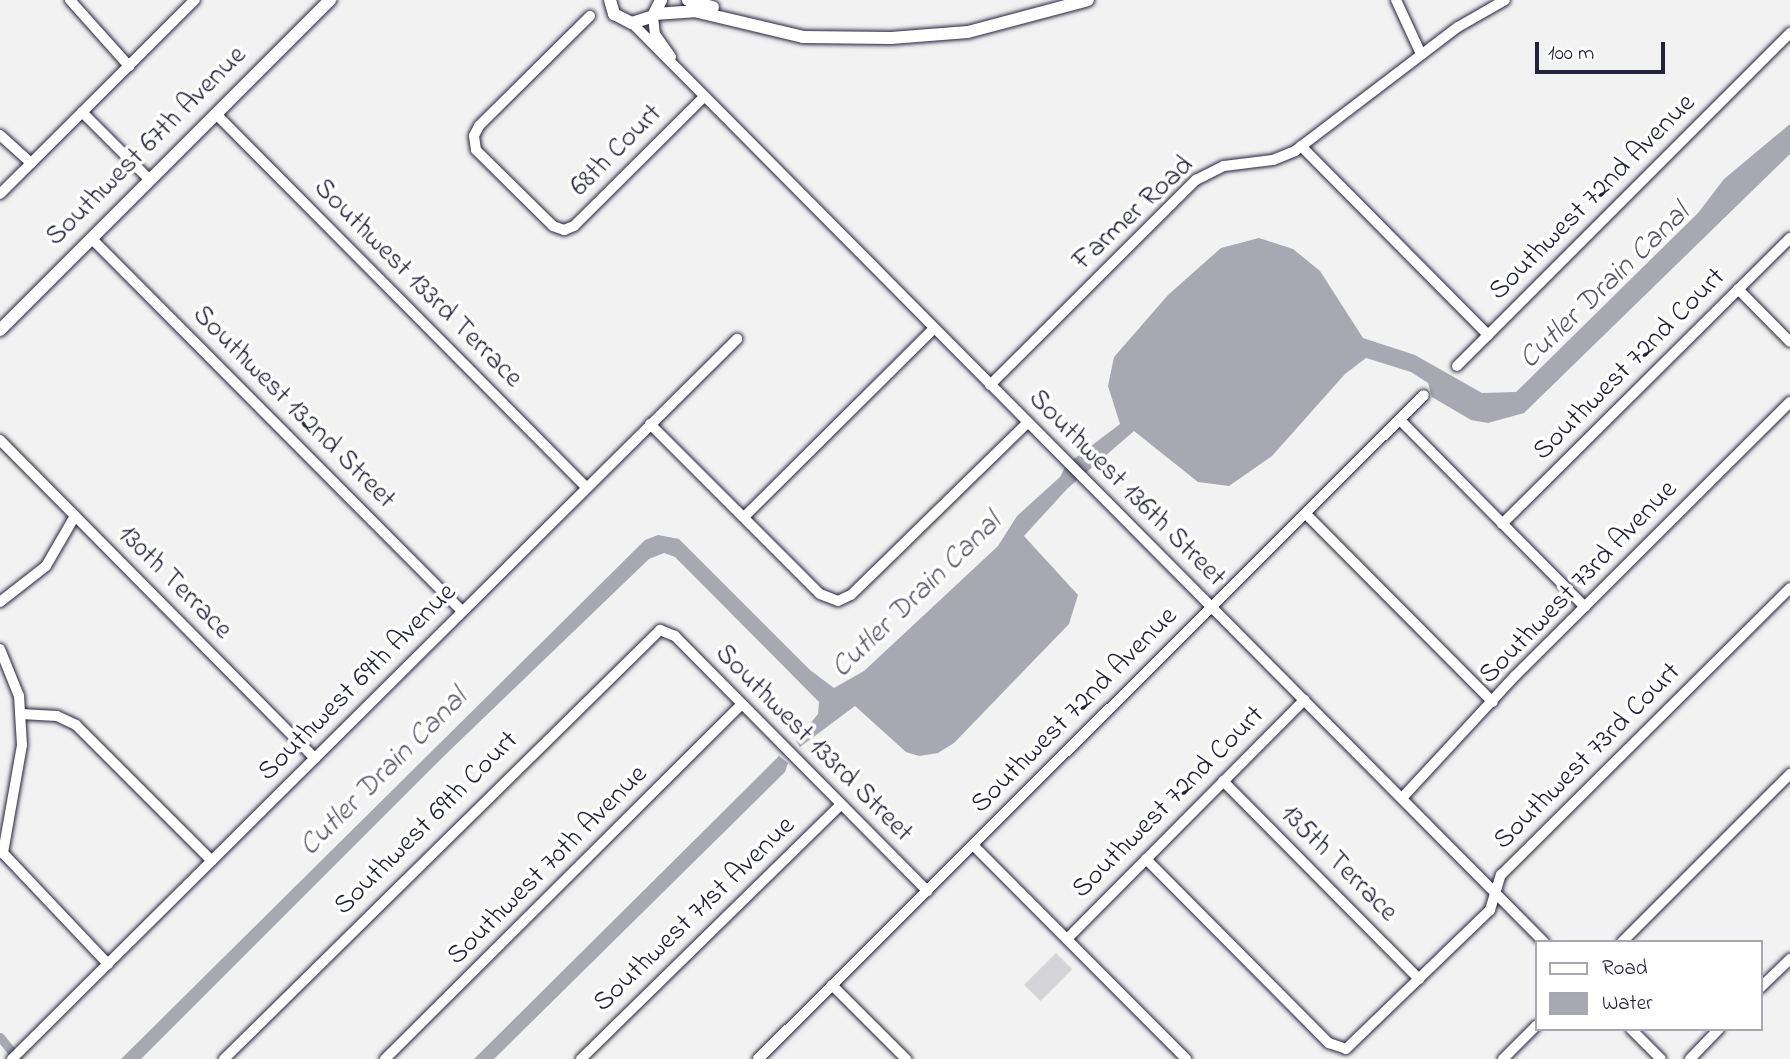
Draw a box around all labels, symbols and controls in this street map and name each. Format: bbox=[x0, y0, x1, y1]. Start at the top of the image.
scale bar bbox=[1538, 28, 1668, 72]
text: 100 m bbox=[1548, 39, 1594, 69]
street label: Southwest 67th Avenue bbox=[40, 40, 254, 254]
street label: Southwest 72nd Avenue bbox=[1483, 88, 1703, 308]
street label: 68th Court bbox=[564, 98, 670, 204]
street label: Farmer Road bbox=[1067, 150, 1201, 278]
street label: Southwest 133rd Terrace bbox=[305, 172, 529, 396]
water label: Cutler Drain Canal bbox=[1512, 197, 1698, 377]
street label: Southwest 72nd Court bbox=[1527, 262, 1733, 468]
street label: Southwest 132nd Street bbox=[184, 299, 402, 517]
street label: Southwest 136th Street bbox=[1020, 383, 1232, 595]
street label: Southwest 73rd Avenue bbox=[1473, 474, 1685, 692]
water label: Cutler Drain Canal bbox=[824, 506, 1010, 686]
street label: 130th Terrace bbox=[110, 519, 238, 647]
street label: Southwest 69th Avenue bbox=[252, 577, 464, 789]
street label: Southwest 72nd Avenue bbox=[965, 601, 1185, 821]
street label: Southwest 133rd Street bbox=[707, 638, 919, 850]
street label: Southwest 73rd Court bbox=[1487, 656, 1689, 858]
water label: Cutler Drain Canal bbox=[292, 681, 476, 865]
street label: Southwest 72nd Court bbox=[1066, 700, 1272, 906]
street label: Southwest 69th Court bbox=[328, 725, 526, 923]
street label: Southwest 70th Avenue bbox=[441, 759, 655, 973]
street label: 135th Terrace bbox=[1272, 798, 1404, 930]
street label: Southwest 71st Avenue bbox=[587, 810, 803, 1020]
legend bbox=[1534, 940, 1762, 1031]
text: Road bbox=[1602, 954, 1648, 984]
text: Water bbox=[1602, 989, 1653, 1019]

